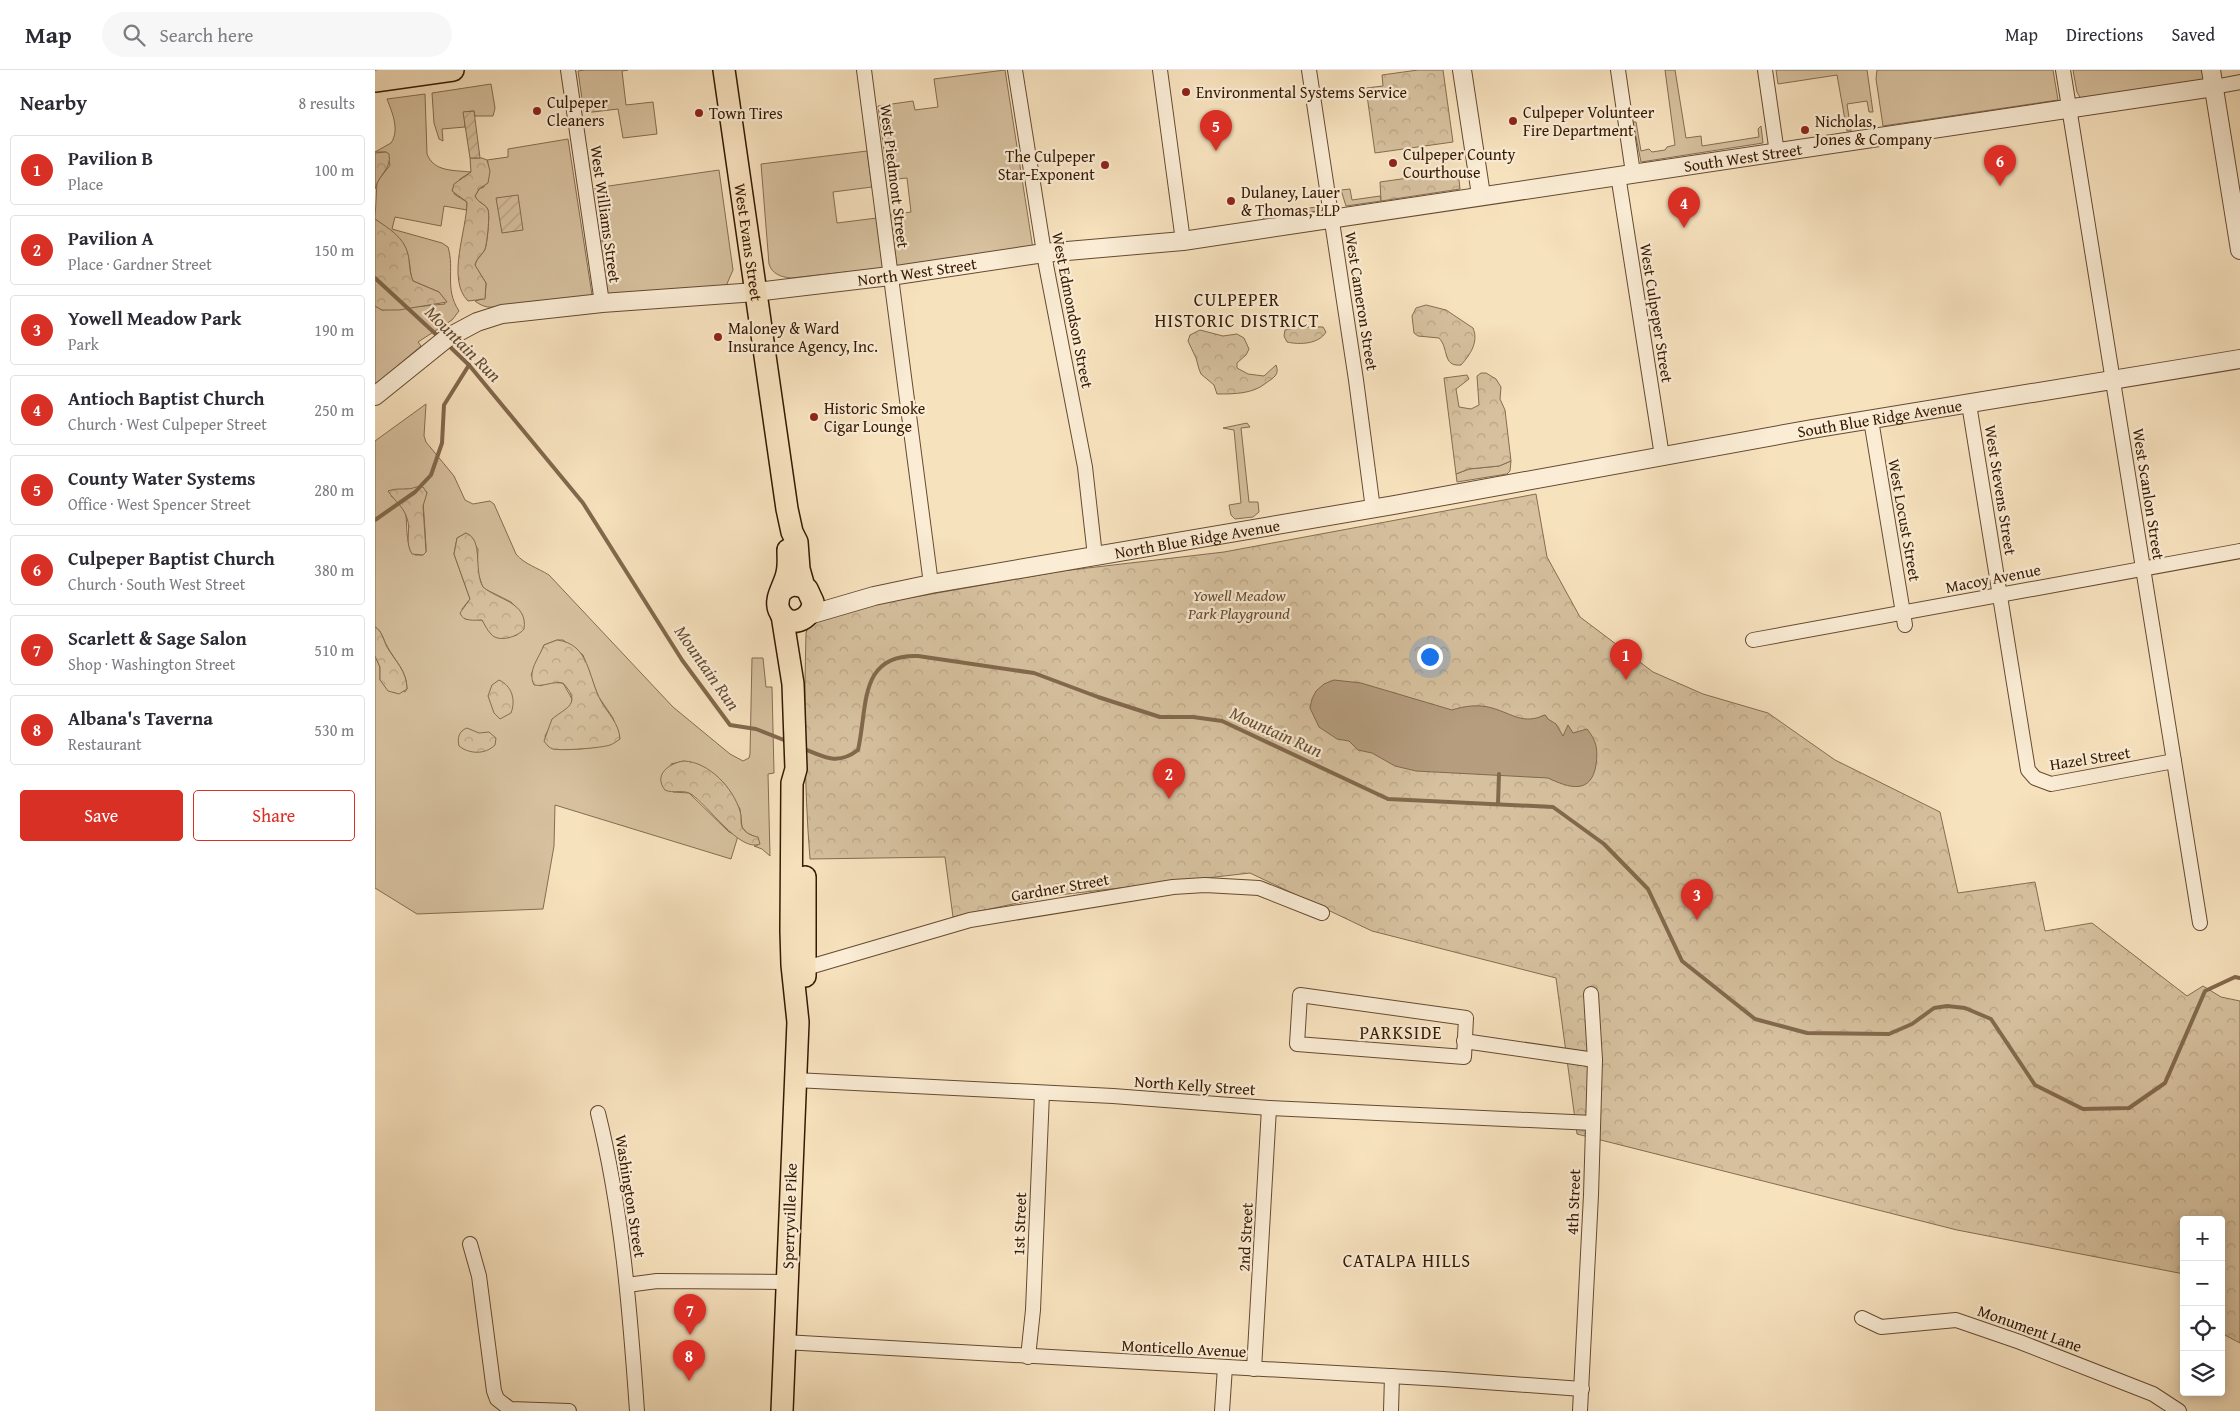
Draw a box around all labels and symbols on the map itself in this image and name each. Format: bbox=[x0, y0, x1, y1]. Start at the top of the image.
place label: Environmental Systems Service bbox=[1196, 80, 1407, 104]
marker: Environmental Systems Service bbox=[1180, 86, 1192, 98]
place label: Culpeper Cleaners bbox=[547, 90, 608, 132]
place label: Culpeper Volunteer Fire Department bbox=[1523, 100, 1655, 142]
place label: Town Tires bbox=[709, 101, 783, 125]
street label: West Piedmont Street bbox=[874, 103, 916, 250]
marker: Culpeper Cleaners bbox=[531, 105, 543, 117]
marker: Town Tires bbox=[693, 107, 705, 119]
place label: Nicholas, Jones & Company bbox=[1813, 109, 1932, 151]
pin: 5 bbox=[1200, 110, 1232, 151]
marker: Culpeper Volunteer Fire Department bbox=[1507, 115, 1519, 127]
marker: Nicholas, Jones & Company bbox=[1799, 124, 1811, 136]
street label: South West Street bbox=[1682, 137, 1804, 178]
place label: Culpeper County Courthouse bbox=[1403, 142, 1515, 184]
street label: West Williams Street bbox=[584, 144, 628, 285]
place label: The Culpeper Star-Exponent bbox=[998, 144, 1095, 186]
pin: 6 bbox=[1984, 145, 2016, 186]
marker: Culpeper County Courthouse bbox=[1387, 157, 1399, 169]
marker: The Culpeper Star-Exponent bbox=[1099, 159, 1111, 171]
place label: Dulaney, Lauer & Thomas, LLP bbox=[1241, 180, 1340, 222]
street label: West Evans Street bbox=[728, 182, 769, 303]
pin: 4 bbox=[1668, 187, 1700, 228]
marker: Dulaney, Lauer & Thomas, LLP bbox=[1225, 195, 1237, 207]
street label: West Edmondson Street bbox=[1046, 230, 1100, 391]
street label: West Cameron Street bbox=[1339, 230, 1385, 373]
street label: West Culpeper Street bbox=[1634, 242, 1680, 385]
street label: North West Street bbox=[856, 251, 978, 292]
district label: CULPEPER HISTORIC DISTRICT bbox=[1154, 286, 1320, 334]
water label: Mountain Run bbox=[419, 299, 508, 388]
place label: Maloney & Ward Insurance Agency, Inc. bbox=[728, 316, 878, 358]
marker: Maloney & Ward Insurance Agency, Inc. bbox=[712, 331, 724, 343]
street label: South Blue Ridge Avenue bbox=[1795, 393, 1964, 443]
place label: Historic Smoke Cigar Lounge bbox=[824, 396, 925, 438]
marker: Historic Smoke Cigar Lounge bbox=[808, 411, 820, 423]
street label: West Stevens Street bbox=[1979, 423, 2023, 557]
street label: West Scanlon Street bbox=[2127, 426, 2171, 562]
street label: West Locust Street bbox=[1882, 457, 1928, 583]
street label: North Blue Ridge Avenue bbox=[1113, 513, 1282, 564]
street label: Macoy Avenue bbox=[1943, 557, 2043, 599]
park label: Yowell Meadow Park Playground bbox=[1187, 583, 1290, 625]
water label: Mountain Run bbox=[668, 619, 747, 716]
pin: 1 bbox=[1610, 639, 1642, 680]
your location bbox=[1417, 644, 1443, 670]
water label: Mountain Run bbox=[1226, 699, 1327, 764]
street label: Hazel Street bbox=[2048, 740, 2132, 776]
pin: 2 bbox=[1153, 758, 1185, 799]
street label: Gardner Street bbox=[1009, 867, 1111, 907]
pin: 3 bbox=[1681, 879, 1713, 920]
district label: PARKSIDE bbox=[1360, 1019, 1442, 1046]
street label: North Kelly Street bbox=[1134, 1069, 1257, 1101]
street label: Washington Street bbox=[609, 1133, 653, 1260]
street label: Sperryville Pike bbox=[775, 1163, 803, 1269]
street label: 4th Street bbox=[1560, 1168, 1586, 1236]
street label: 1st Street bbox=[1006, 1191, 1032, 1256]
street label: 2nd Street bbox=[1231, 1201, 1259, 1272]
district label: CATALPA HILLS bbox=[1343, 1247, 1471, 1274]
pin: 7 bbox=[674, 1294, 706, 1335]
street label: Monument Lane bbox=[1974, 1298, 2086, 1358]
street label: Monticello Avenue bbox=[1121, 1333, 1247, 1363]
pin: 8 bbox=[673, 1340, 705, 1381]

